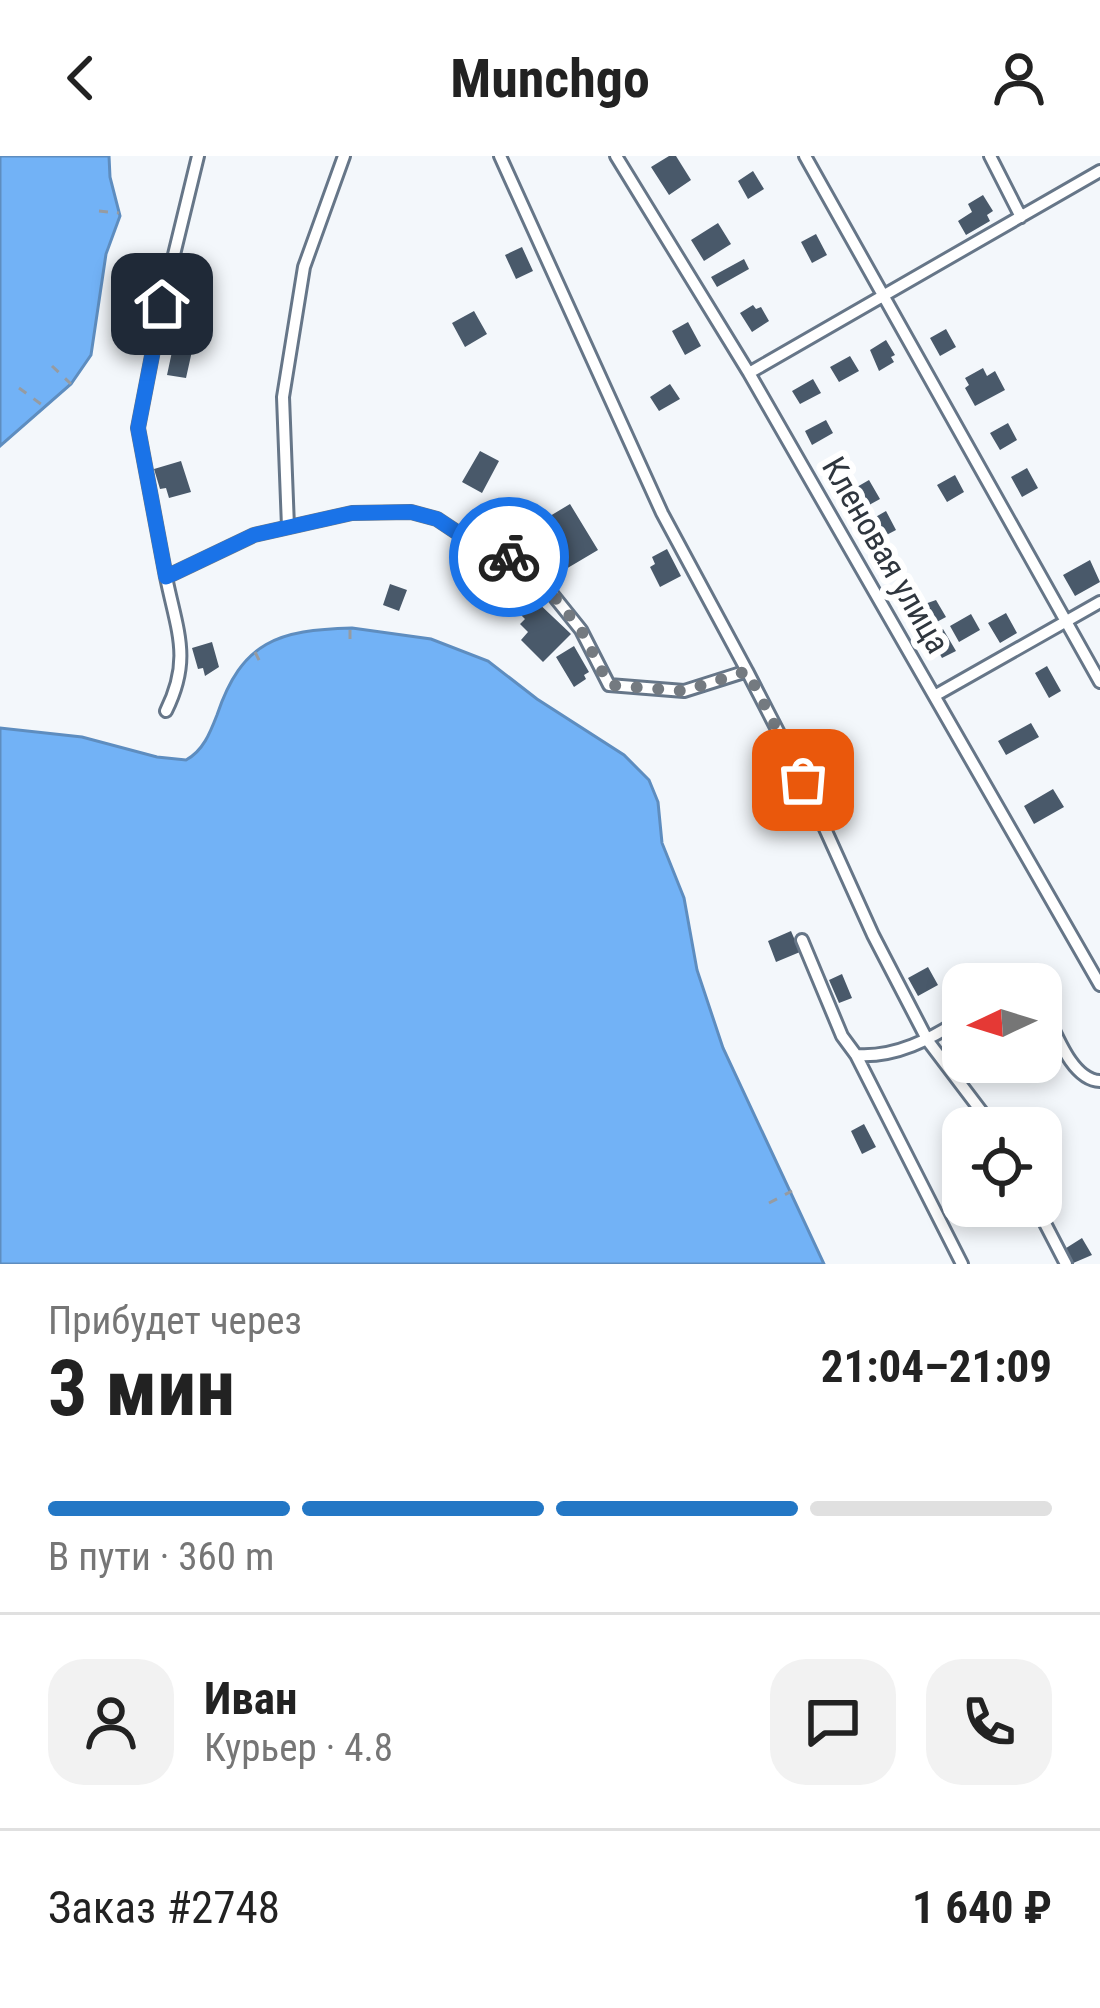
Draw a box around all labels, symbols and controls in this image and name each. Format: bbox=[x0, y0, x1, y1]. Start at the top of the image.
icon: back bbox=[48, 45, 114, 111]
icon: person bbox=[986, 45, 1052, 111]
text: Munchgo bbox=[450, 47, 650, 110]
pin bbox=[111, 253, 213, 355]
icon: home bbox=[129, 271, 195, 337]
street label: Кленовая улица bbox=[814, 450, 958, 660]
courier bbox=[449, 497, 569, 617]
icon: bike bbox=[476, 524, 542, 590]
pin bbox=[752, 729, 854, 831]
icon: bag bbox=[770, 747, 836, 813]
north arrow bbox=[942, 963, 1062, 1083]
map controls bbox=[942, 963, 1062, 1227]
button: locate bbox=[942, 1107, 1062, 1227]
text: Прибудет через bbox=[48, 1298, 302, 1344]
text: 21:04–21:09 bbox=[821, 1340, 1052, 1393]
text: 3 мин bbox=[48, 1343, 235, 1434]
text: В пути · 360 m bbox=[48, 1534, 274, 1580]
button: person bbox=[48, 1659, 174, 1785]
button: chat bbox=[770, 1659, 896, 1785]
button: phone bbox=[926, 1659, 1052, 1785]
text: Иван bbox=[204, 1672, 297, 1725]
text: Курьер · 4.8 bbox=[204, 1725, 393, 1771]
text: Заказ #2748 bbox=[48, 1881, 280, 1934]
text: 1 640 ₽ bbox=[912, 1881, 1052, 1934]

